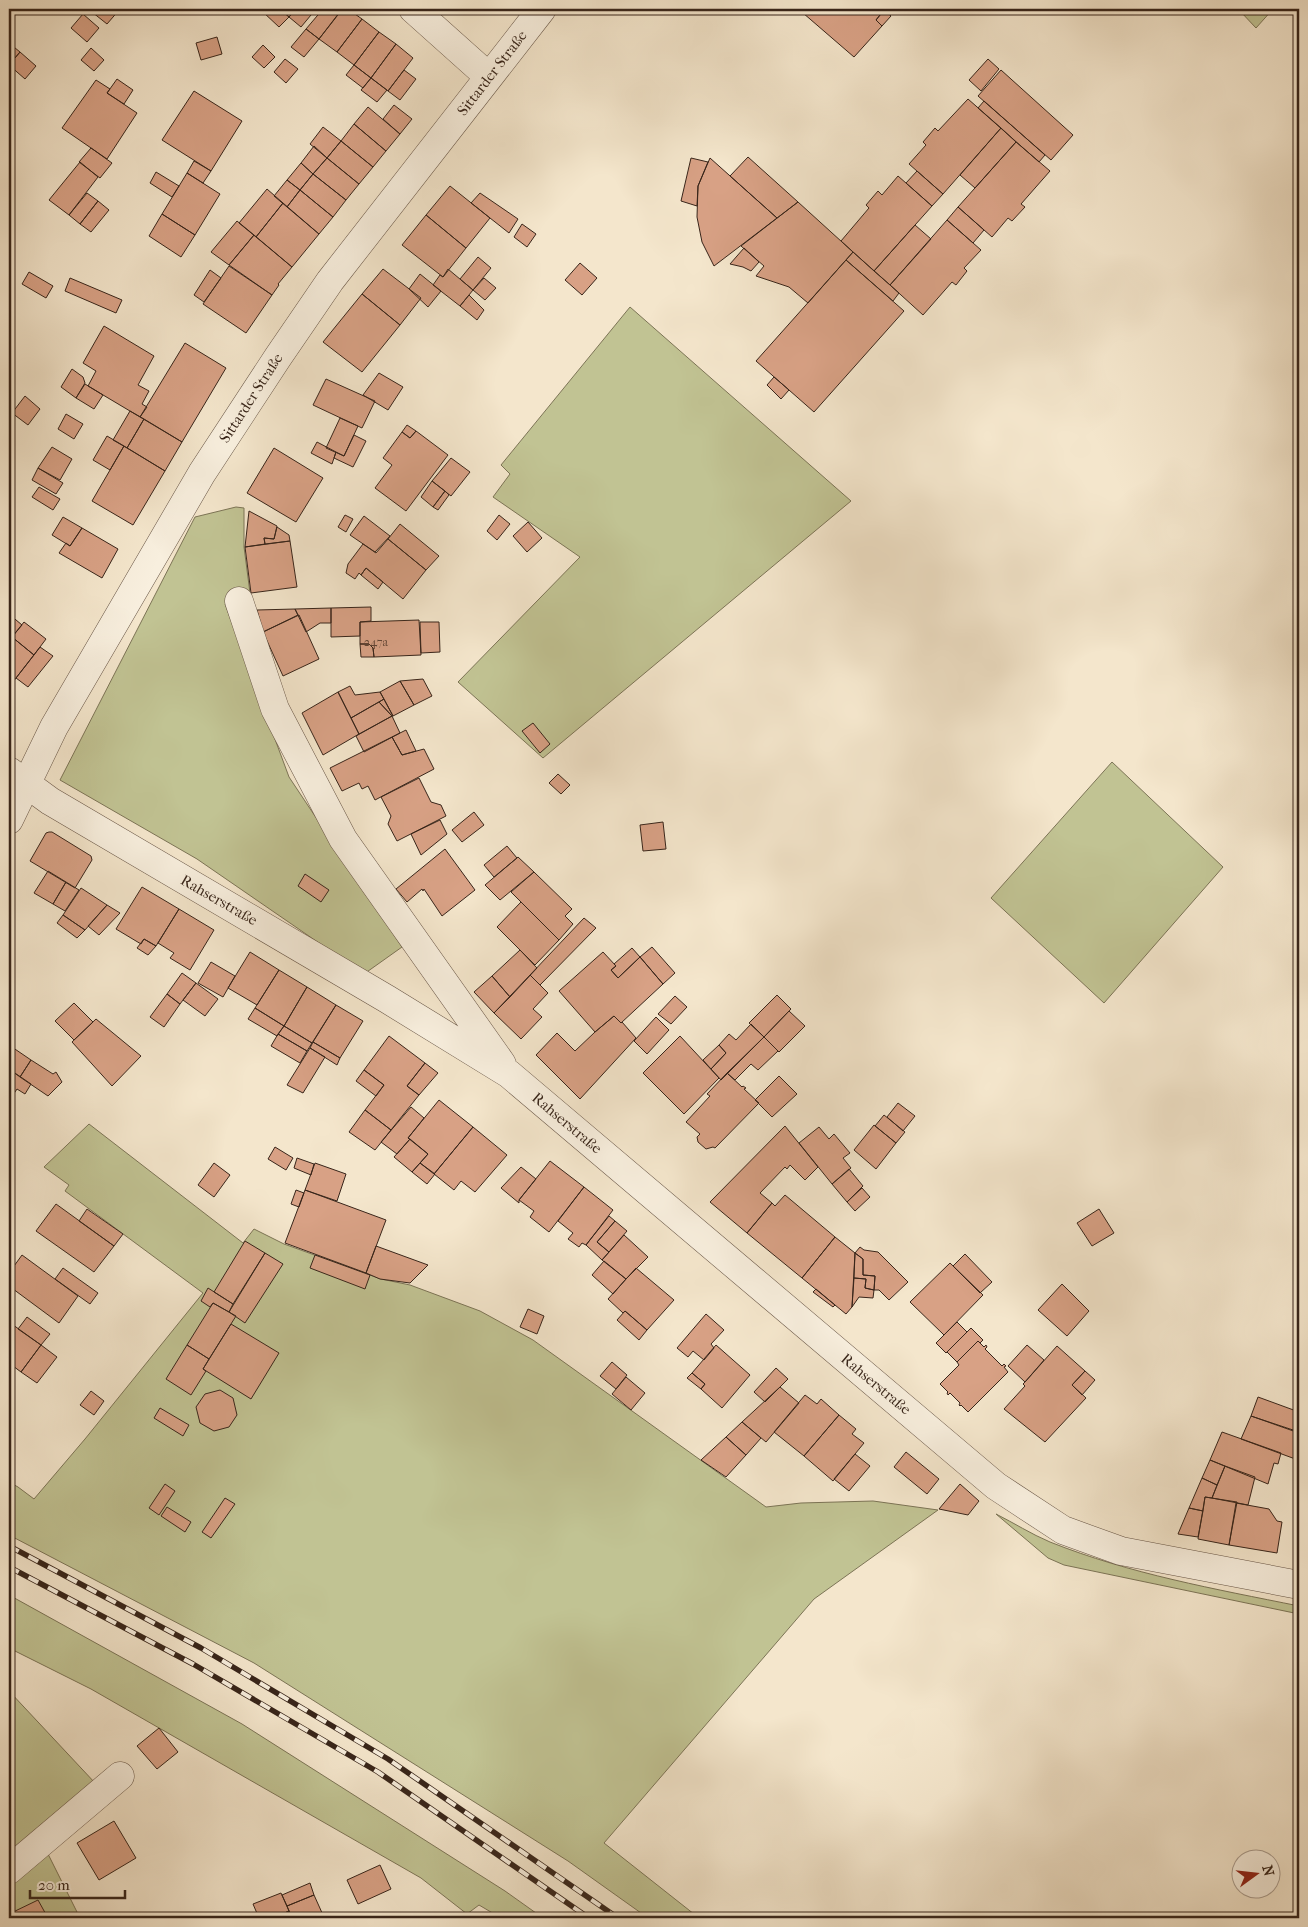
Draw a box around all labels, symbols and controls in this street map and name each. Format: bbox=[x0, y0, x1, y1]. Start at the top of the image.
street label: Sittarder Straße bbox=[453, 26, 531, 119]
street label: Sittarder Straße bbox=[215, 349, 287, 446]
house number: 247a bbox=[364, 635, 389, 649]
street label: Rahserstraße bbox=[177, 871, 261, 929]
street label: Rahserstraße bbox=[528, 1089, 606, 1158]
street label: Rahserstraße bbox=[837, 1350, 915, 1419]
north arrow bbox=[1230, 1850, 1280, 1900]
text: N bbox=[1258, 1863, 1278, 1878]
scale bar bbox=[30, 1867, 125, 1899]
text: 20 m bbox=[38, 1876, 70, 1894]

